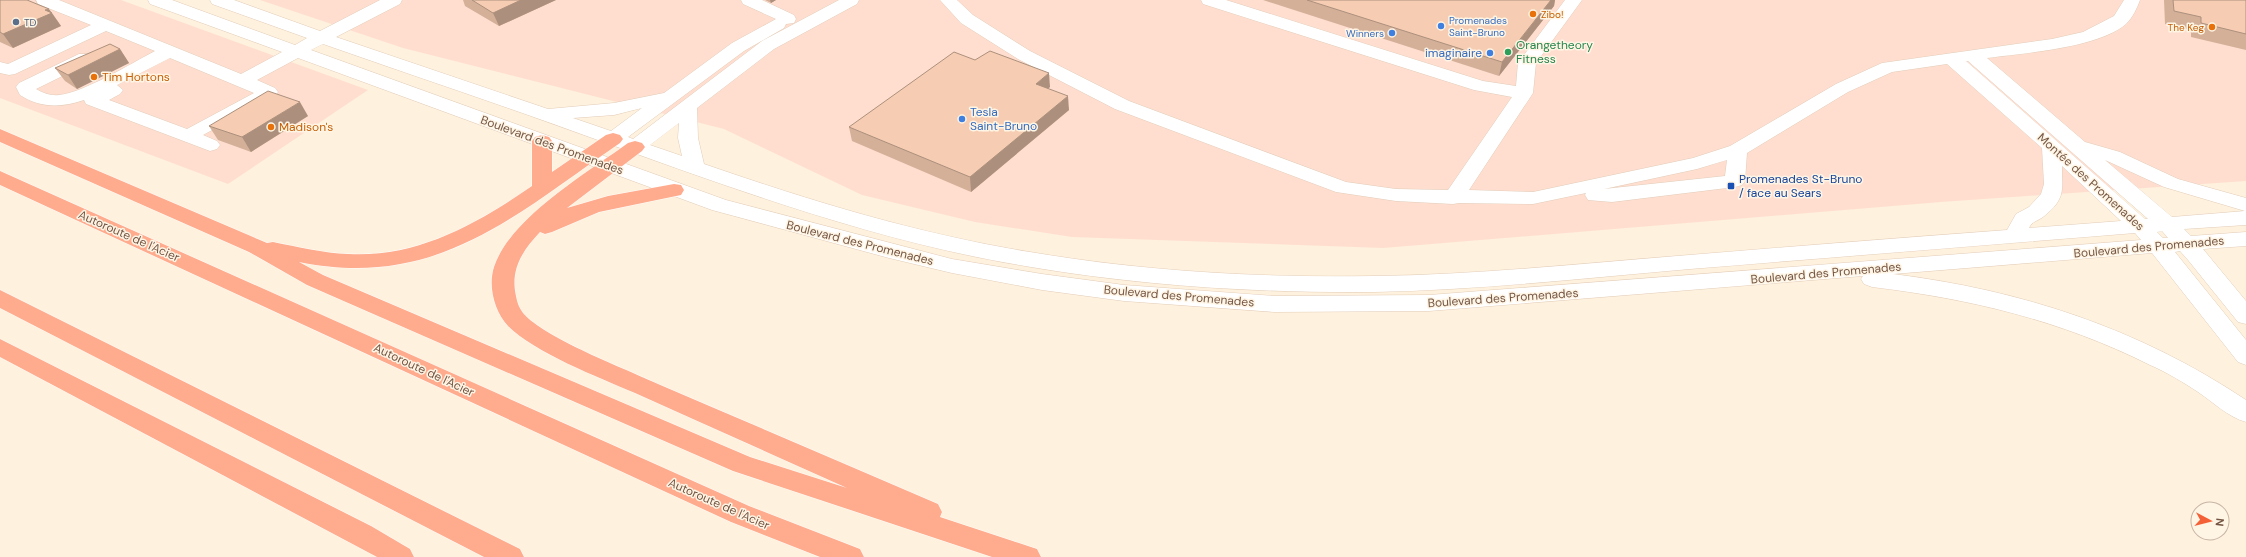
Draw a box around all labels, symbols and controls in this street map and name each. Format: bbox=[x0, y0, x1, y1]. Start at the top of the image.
place label: Zibo! bbox=[1541, 8, 1564, 21]
marker: Zibo! bbox=[1528, 9, 1538, 19]
place label: Promenades Saint-Bruno bbox=[1449, 14, 1507, 39]
place label: TD bbox=[24, 16, 37, 29]
marker: TD bbox=[11, 17, 21, 27]
marker: Promenades Saint-Bruno bbox=[1436, 21, 1446, 31]
place label: The Keg bbox=[2168, 21, 2204, 34]
marker: The Keg bbox=[2207, 22, 2217, 32]
place label: Winners bbox=[1346, 27, 1384, 40]
marker: Winners bbox=[1387, 28, 1397, 38]
place label: Orangetheory Fitness bbox=[1516, 37, 1593, 67]
place label: imaginaire bbox=[1425, 45, 1482, 61]
marker: Orangetheory Fitness bbox=[1503, 47, 1513, 57]
marker: imaginaire bbox=[1485, 48, 1495, 58]
place label: Tim Hortons bbox=[102, 69, 170, 85]
marker: Tim Hortons bbox=[89, 72, 99, 82]
place label: Tesla Saint-Bruno bbox=[970, 104, 1037, 134]
street label: Boulevard des Promenades bbox=[478, 112, 626, 178]
marker: Tesla Saint-Bruno bbox=[957, 114, 967, 124]
place label: Madison's bbox=[279, 119, 333, 135]
marker: Madison's bbox=[266, 122, 276, 132]
street label: Montée des Promenades bbox=[2034, 130, 2148, 234]
place label: Promenades St-Bruno / face au Sears bbox=[1739, 171, 1862, 201]
marker: Promenades St-Bruno / face au Sears bbox=[1726, 181, 1736, 191]
street label: Autoroute de l'Acier bbox=[76, 206, 183, 266]
street label: Boulevard des Promenades bbox=[785, 217, 935, 269]
street label: Boulevard des Promenades bbox=[2073, 232, 2225, 262]
street label: Boulevard des Promenades bbox=[1750, 258, 1902, 288]
street label: Boulevard des Promenades bbox=[1103, 281, 1255, 311]
street label: Boulevard des Promenades bbox=[1427, 285, 1579, 311]
street label: Autoroute de l'Acier bbox=[371, 340, 477, 401]
street label: Autoroute de l'Acier bbox=[666, 474, 773, 534]
north arrow bbox=[2190, 501, 2230, 541]
text: N bbox=[2212, 517, 2227, 527]

